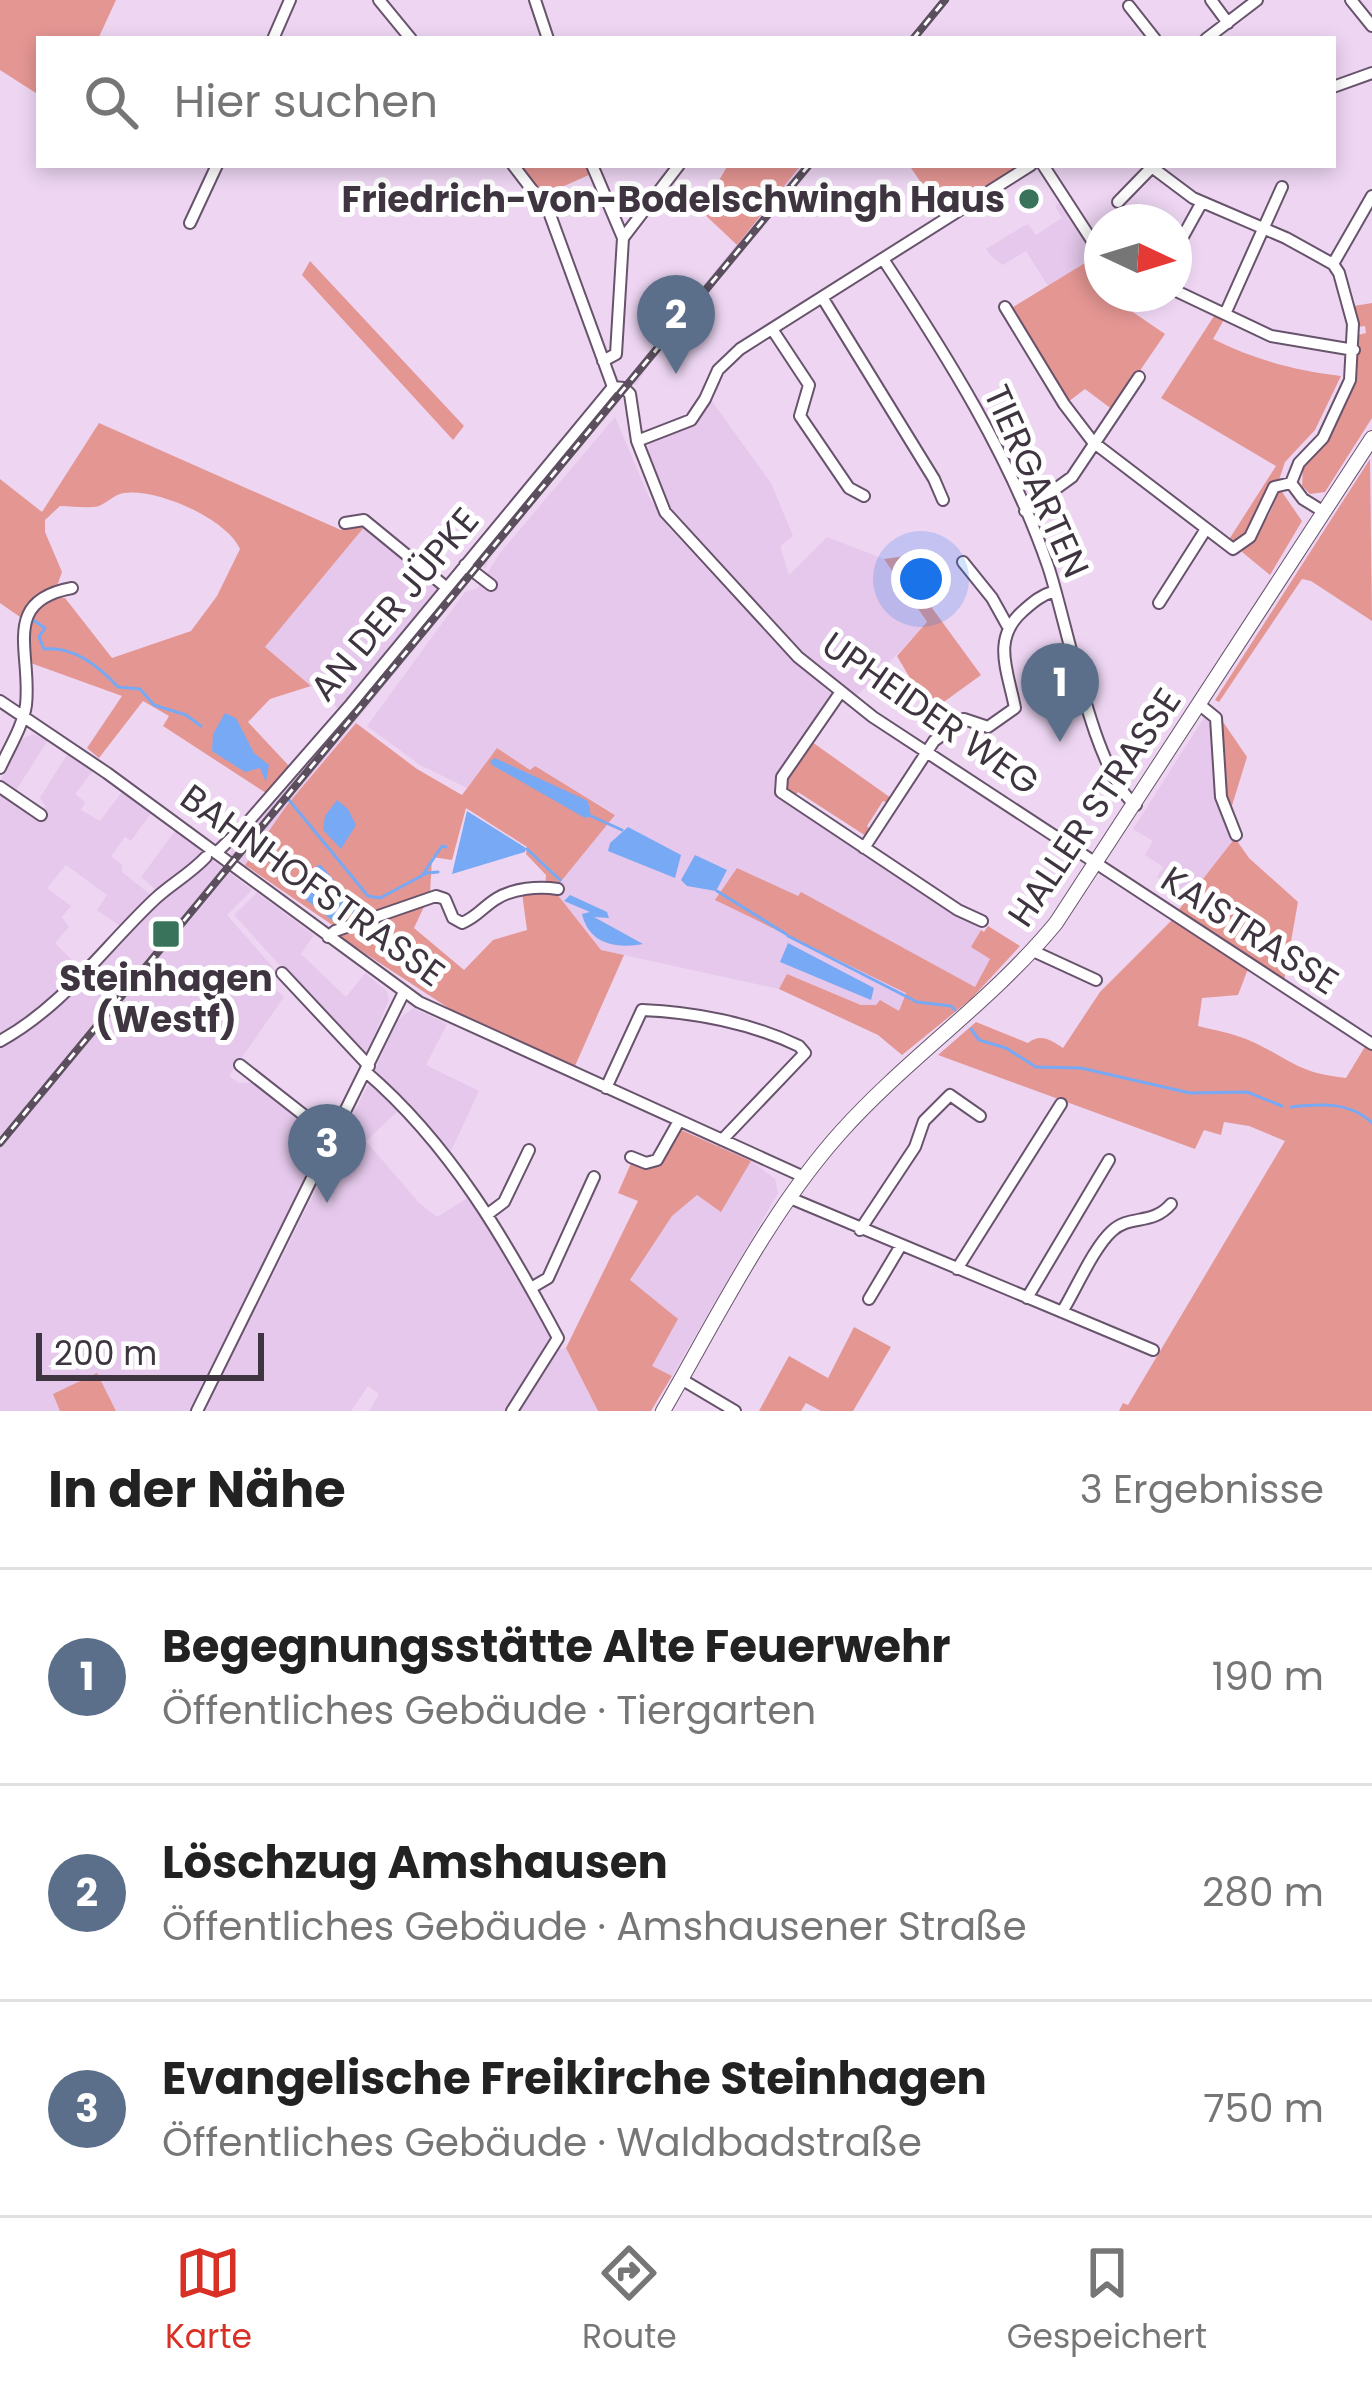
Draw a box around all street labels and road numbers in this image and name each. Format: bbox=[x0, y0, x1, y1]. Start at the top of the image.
street label: TIERGARTEN bbox=[971, 377, 1102, 586]
street label: AN DER JÜPKE bbox=[298, 496, 491, 712]
street label: UPHEIDER WEG bbox=[812, 620, 1050, 807]
street label: HALLER STRASSE bbox=[996, 678, 1193, 937]
street label: BAHNHOFSTRASSE bbox=[170, 772, 455, 999]
street label: KAISTRASSE bbox=[1151, 854, 1348, 1007]

